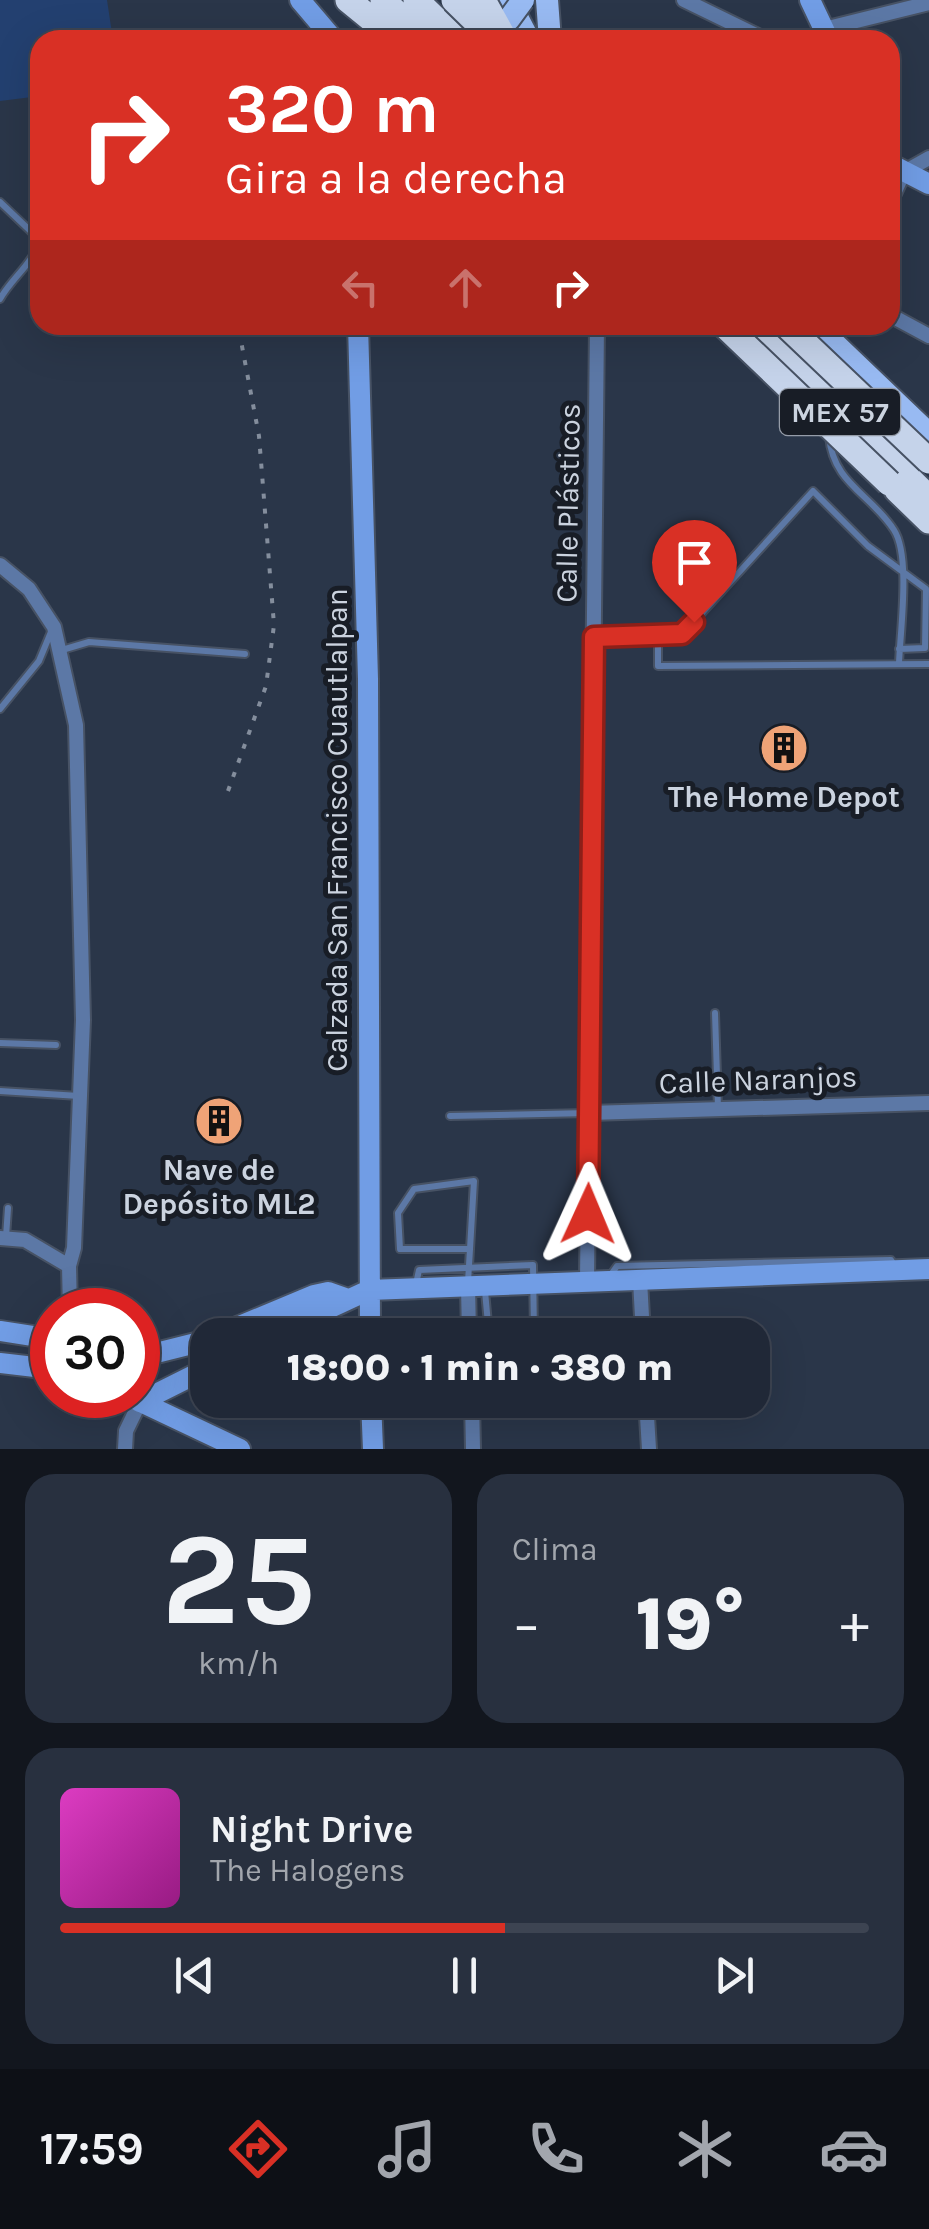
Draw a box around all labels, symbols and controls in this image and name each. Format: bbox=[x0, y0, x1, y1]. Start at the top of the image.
text: 320 m bbox=[225, 68, 439, 150]
icon: right bbox=[60, 70, 190, 200]
text: Gira a la derecha bbox=[225, 152, 567, 204]
icon: left bbox=[333, 260, 388, 315]
icon: ahead bbox=[438, 260, 493, 315]
icon: right bbox=[543, 260, 598, 315]
road number: MEX 57 bbox=[780, 389, 900, 435]
street label: Calle Plásticos bbox=[548, 403, 588, 603]
pin bbox=[652, 520, 737, 623]
icon: arrive bbox=[667, 535, 722, 590]
street label: Calzada San Francisco Cuautlalpan bbox=[319, 588, 355, 1072]
building icon: The Home Depot bbox=[758, 722, 810, 774]
place label: The Home Depot bbox=[668, 779, 900, 815]
street label: Calle Naranjos bbox=[658, 1059, 858, 1101]
building icon: Nave de Depósito ML2 bbox=[193, 1095, 245, 1147]
place label: Nave de Depósito ML2 bbox=[122, 1152, 316, 1222]
position arrow bbox=[536, 1162, 640, 1266]
speed limit sign: 30 bbox=[30, 1288, 160, 1418]
text: 18:00 · 1 min · 380 m bbox=[287, 1345, 673, 1390]
text: 25 bbox=[161, 1504, 316, 1656]
text: Clima bbox=[512, 1531, 598, 1568]
text: 19° bbox=[636, 1580, 745, 1668]
text: − bbox=[512, 1592, 541, 1656]
text: + bbox=[840, 1592, 869, 1656]
text: km/h bbox=[198, 1645, 279, 1682]
text: Night Drive bbox=[210, 1807, 413, 1852]
text: The Halogens bbox=[210, 1852, 405, 1889]
icon: previous bbox=[167, 1948, 222, 2003]
icon: pause bbox=[437, 1948, 492, 2003]
icon: next bbox=[707, 1948, 762, 2003]
icon: directions bbox=[223, 2114, 293, 2184]
icon: music bbox=[372, 2114, 442, 2184]
icon: phone bbox=[521, 2114, 591, 2184]
icon: climate bbox=[670, 2114, 740, 2184]
icon: car bbox=[819, 2114, 889, 2184]
text: 17:59 bbox=[40, 2123, 144, 2175]

